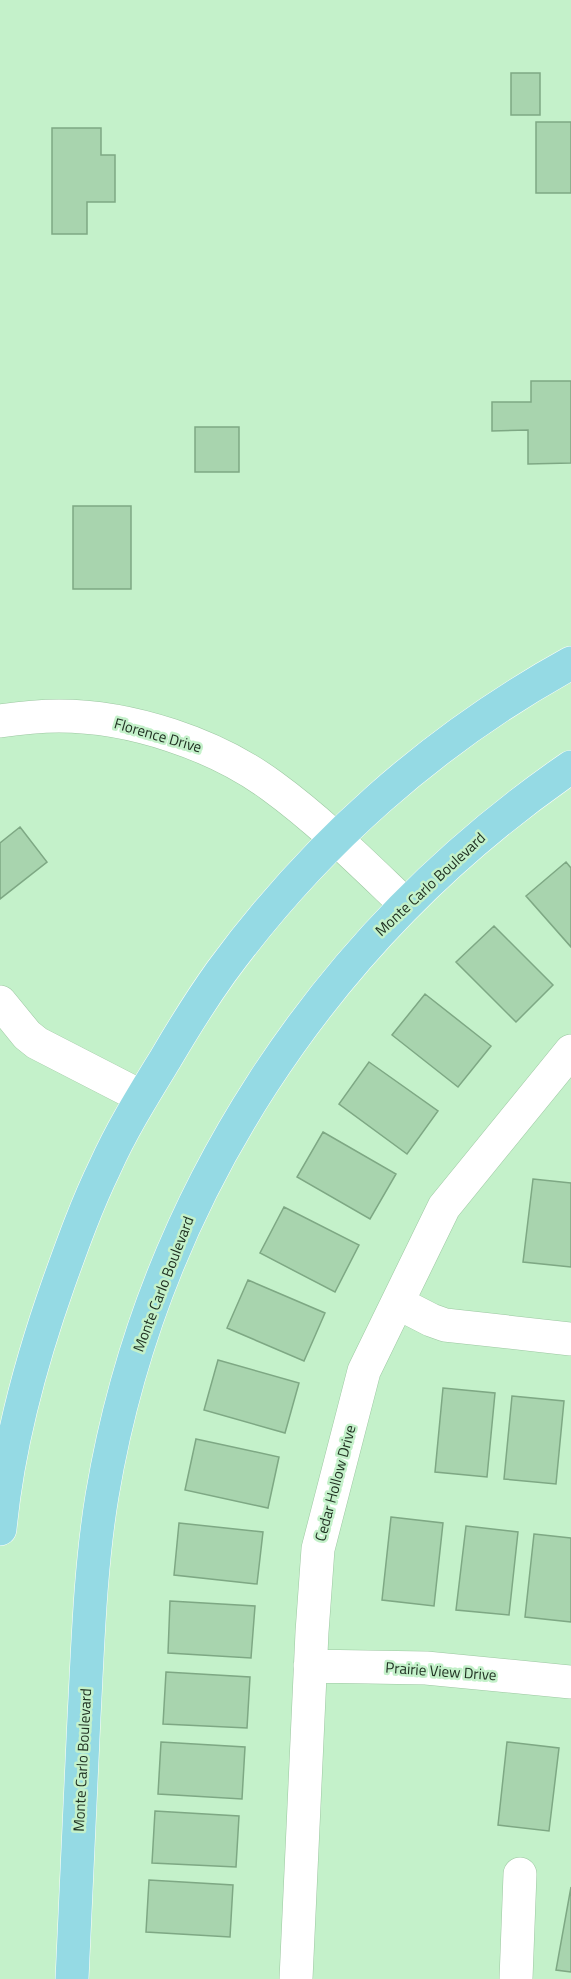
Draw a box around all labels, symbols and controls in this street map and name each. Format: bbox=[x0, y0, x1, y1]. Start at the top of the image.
street label: Florence Drive bbox=[112, 712, 204, 758]
street label: Monte Carlo Boulevard bbox=[370, 827, 490, 941]
street label: Monte Carlo Boulevard bbox=[127, 1213, 199, 1355]
street label: Cedar Hollow Drive bbox=[308, 1422, 362, 1544]
street label: Prairie View Drive bbox=[385, 1656, 497, 1686]
street label: Monte Carlo Boulevard bbox=[67, 1688, 97, 1832]

